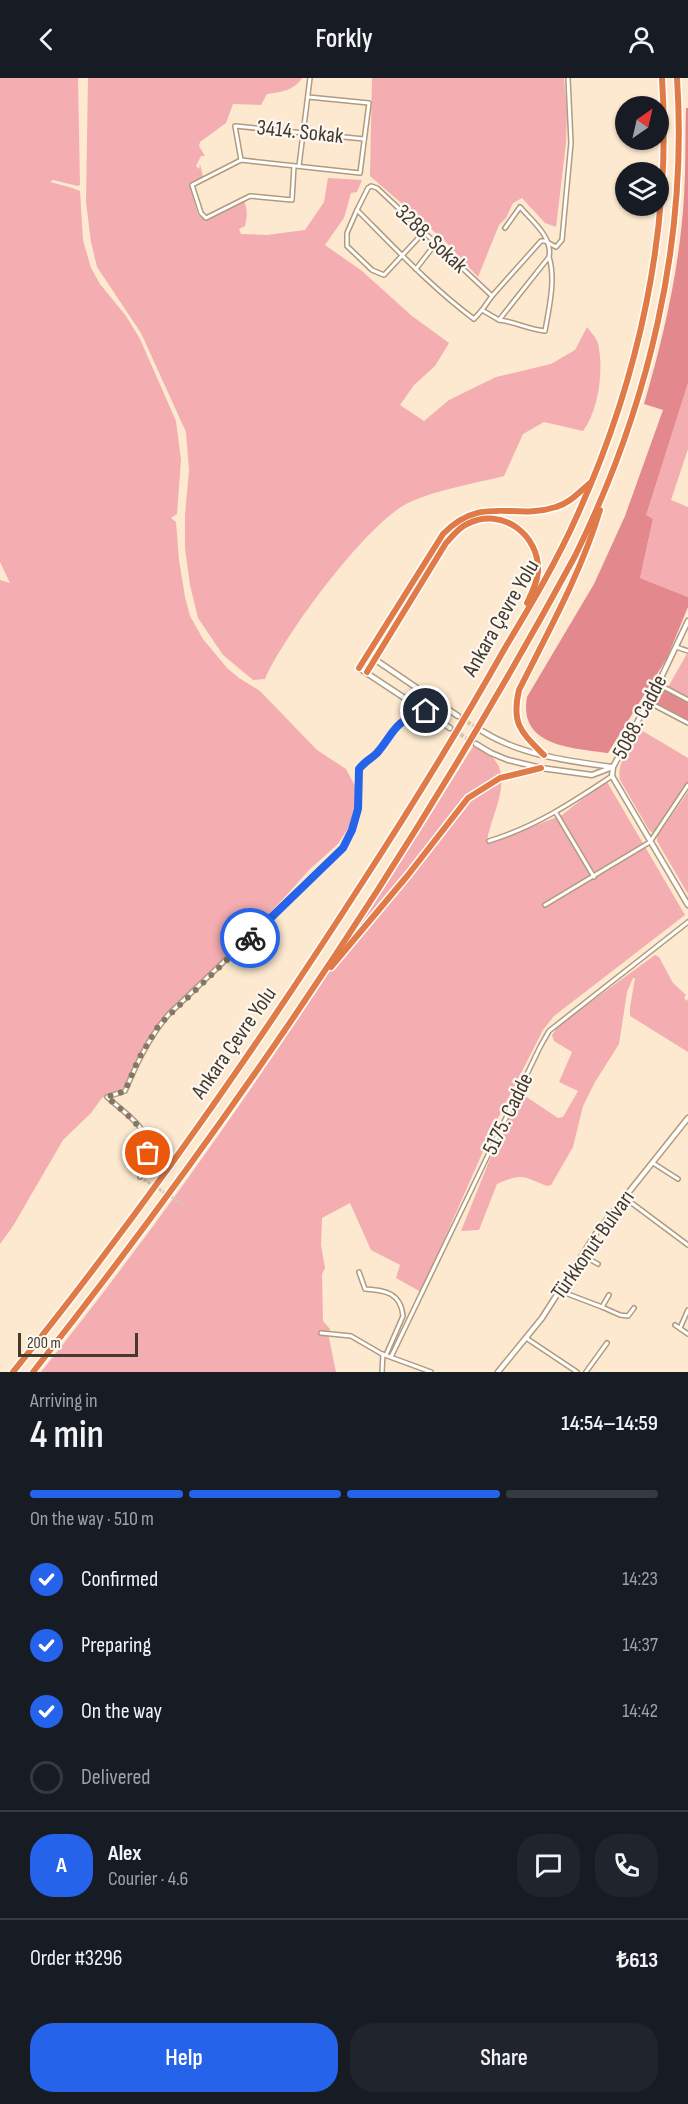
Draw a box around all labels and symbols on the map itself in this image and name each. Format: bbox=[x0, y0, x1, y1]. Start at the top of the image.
north arrow bbox=[615, 96, 669, 150]
street label: 3414. Sokak bbox=[255, 114, 345, 150]
street label: 3288. Sokak bbox=[389, 199, 473, 280]
street label: Ankara Çevre Yolu bbox=[456, 555, 545, 682]
street label: 5088. Cadde bbox=[607, 670, 673, 764]
pin bbox=[400, 685, 451, 736]
courier bbox=[220, 908, 280, 968]
street label: Ankara Çevre Yolu bbox=[185, 982, 282, 1105]
street label: 5175. Cadde bbox=[477, 1069, 539, 1159]
pin bbox=[122, 1127, 173, 1178]
street label: Türkkonut Bulvarı bbox=[545, 1185, 641, 1305]
scale bar bbox=[18, 1330, 138, 1358]

